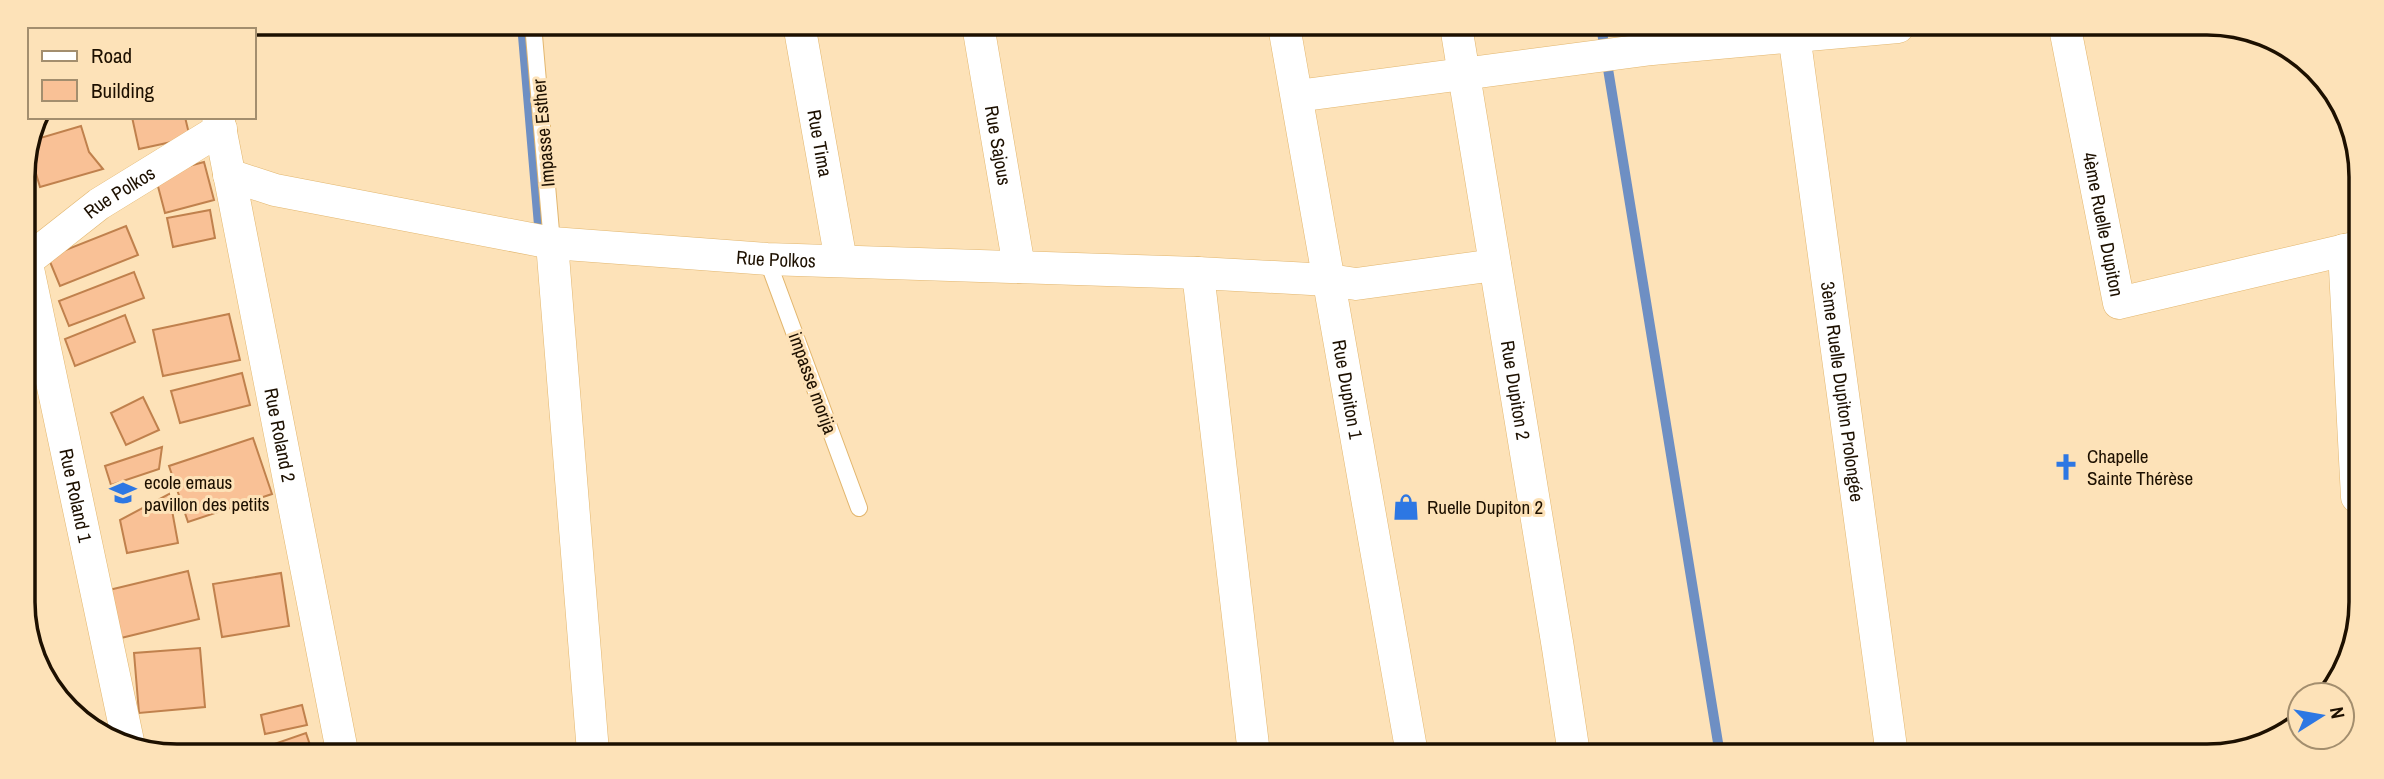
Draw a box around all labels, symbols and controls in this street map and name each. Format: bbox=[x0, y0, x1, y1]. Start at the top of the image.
legend bbox=[28, 28, 256, 119]
text: Road bbox=[91, 41, 132, 70]
text: Building bbox=[91, 76, 155, 105]
street label: Impasse Esther bbox=[525, 77, 561, 188]
street label: Rue Sajous bbox=[979, 103, 1018, 187]
street label: Rue Tima bbox=[801, 107, 839, 179]
street label: 4ème Ruelle Dupiton bbox=[2077, 150, 2130, 299]
street label: Rue Polkos bbox=[78, 160, 160, 224]
street label: Rue Polkos bbox=[735, 244, 816, 274]
street label: 3ème Ruelle Dupiton Prolongée bbox=[1815, 280, 1870, 503]
street label: impasse morija bbox=[783, 329, 844, 438]
street label: Rue Dupiton 1 bbox=[1326, 338, 1369, 442]
street label: Rue Dupiton 2 bbox=[1495, 338, 1537, 442]
street label: Rue Roland 2 bbox=[258, 386, 302, 484]
place label: Chapelle Sainte Thérèse bbox=[2087, 443, 2193, 491]
street label: Rue Roland 1 bbox=[53, 446, 99, 545]
church icon: Chapelle Sainte Thérèse bbox=[2051, 452, 2081, 482]
place label: ecole emaus pavillon des petits bbox=[144, 469, 270, 517]
school or university icon: ecole emaus pavillon des petits bbox=[108, 478, 138, 508]
shop icon: Ruelle Dupiton 2 bbox=[1391, 492, 1421, 522]
place label: Ruelle Dupiton 2 bbox=[1427, 494, 1543, 520]
north arrow bbox=[2286, 681, 2356, 751]
text: N bbox=[2324, 705, 2352, 721]

